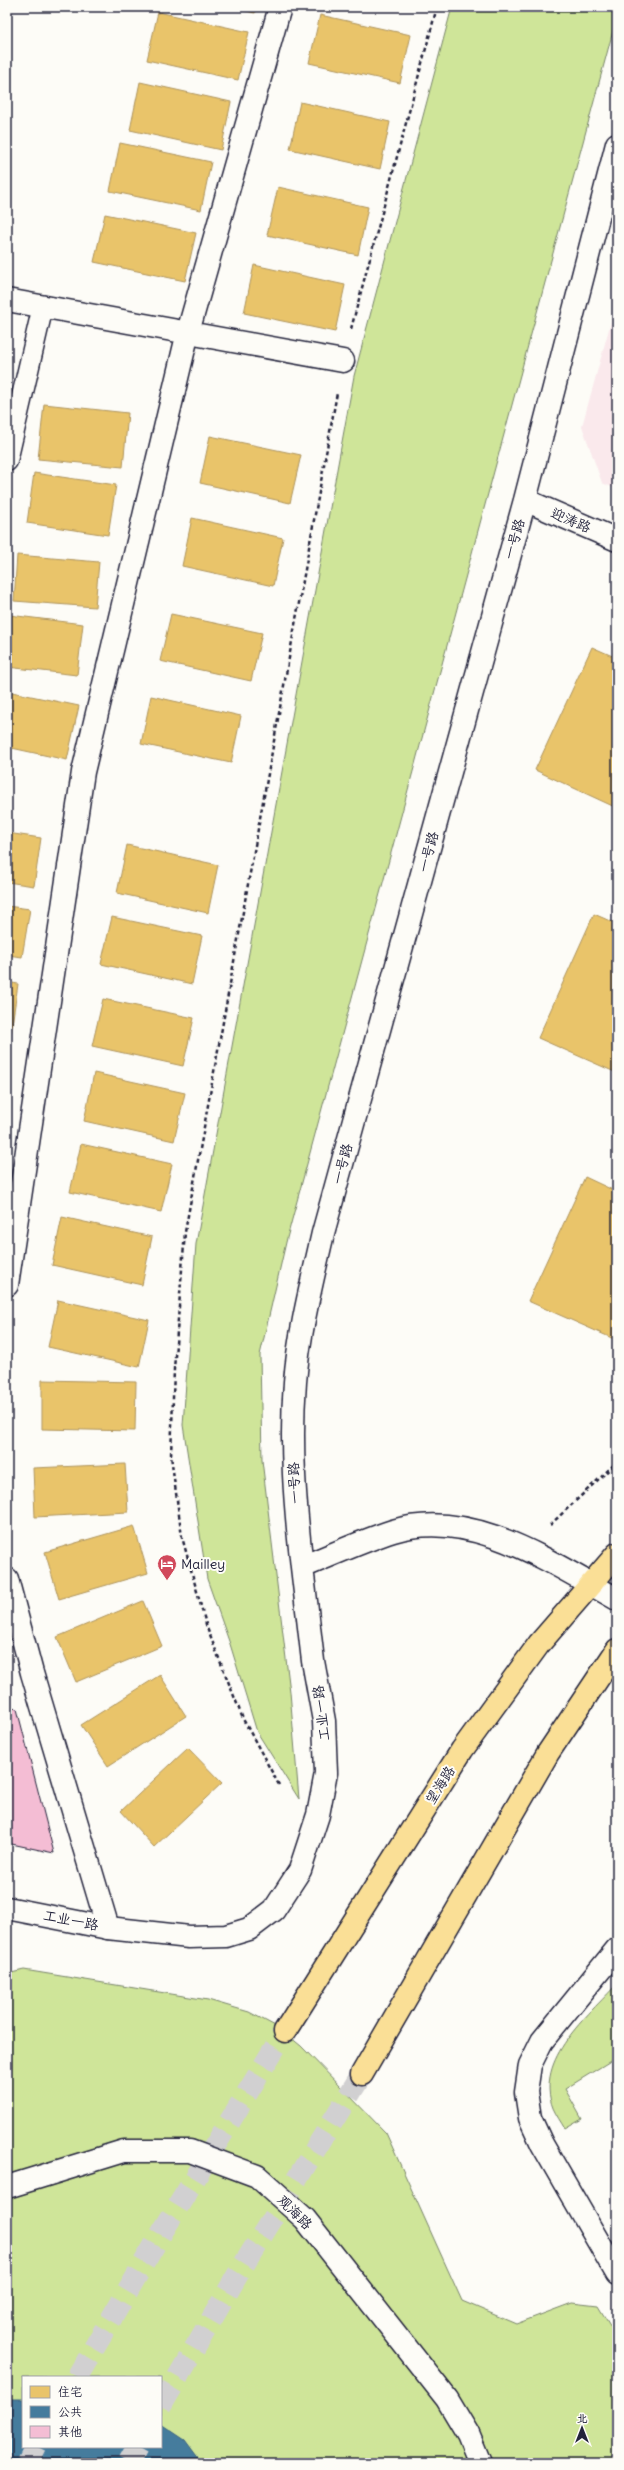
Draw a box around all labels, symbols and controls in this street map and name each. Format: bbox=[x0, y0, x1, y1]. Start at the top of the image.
street label: 迎涛路 bbox=[548, 504, 594, 536]
street label: 一号路 bbox=[500, 516, 528, 562]
street label: 一号路 bbox=[414, 829, 442, 875]
street label: 一号路 bbox=[328, 1141, 356, 1187]
street label: 一号路 bbox=[284, 1462, 304, 1504]
hotel icon: Mailley bbox=[156, 1553, 178, 1581]
place label: Mailley bbox=[181, 1555, 225, 1573]
street label: 工业一路 bbox=[309, 1684, 333, 1742]
street label: 望海路 bbox=[421, 1762, 459, 1808]
street label: 工业一路 bbox=[42, 1906, 100, 1934]
street label: 观海路 bbox=[274, 2191, 316, 2233]
legend bbox=[22, 2376, 162, 2448]
text: 住宅 bbox=[58, 2384, 82, 2399]
text: 公共 bbox=[58, 2404, 82, 2419]
north arrow bbox=[562, 2408, 602, 2448]
text: 北 bbox=[577, 2411, 588, 2425]
text: 其他 bbox=[58, 2424, 82, 2439]

